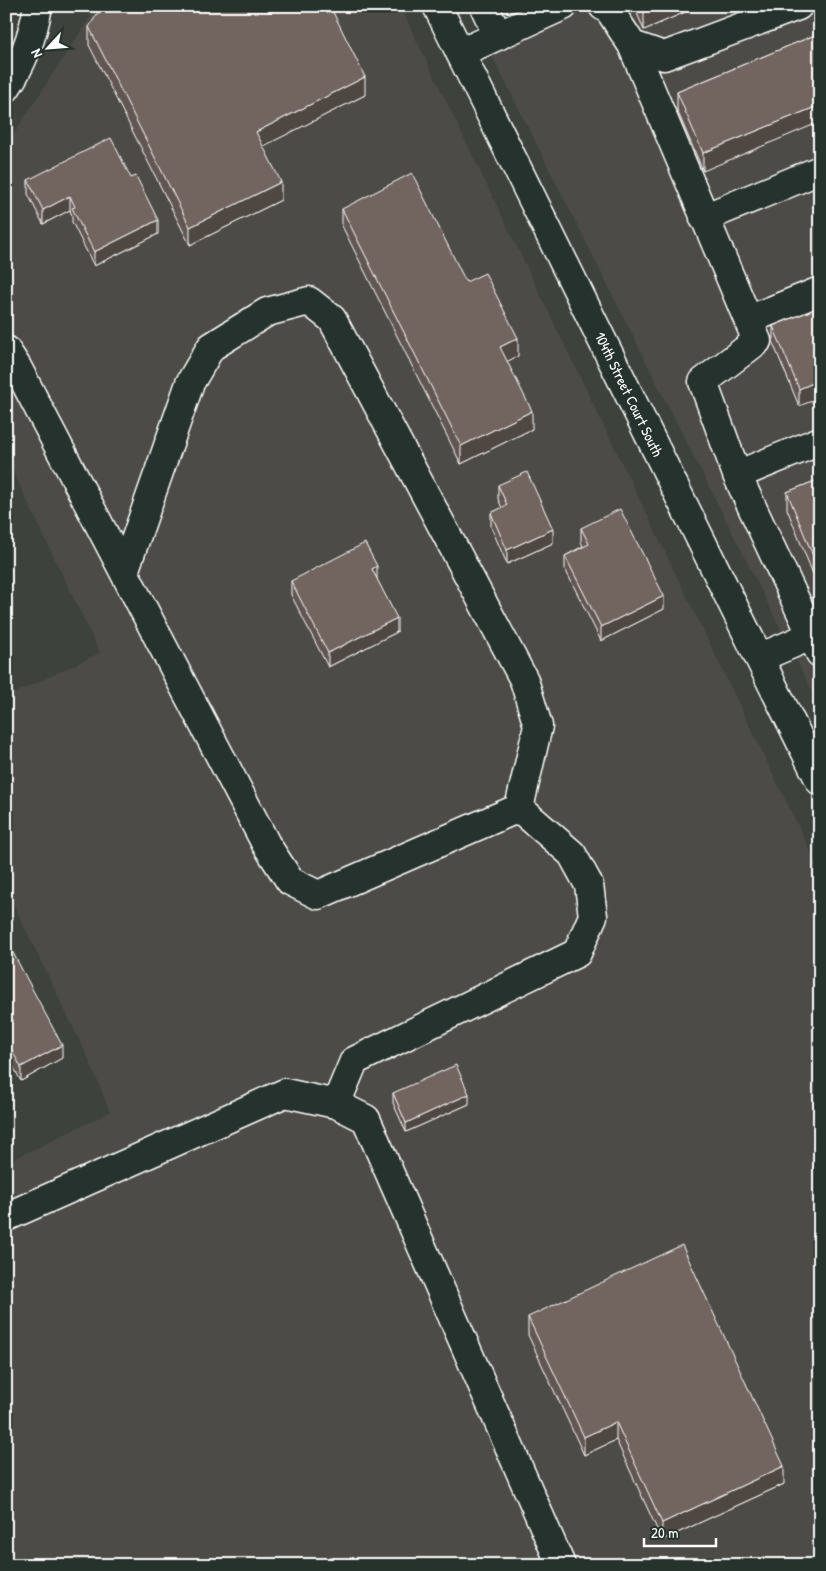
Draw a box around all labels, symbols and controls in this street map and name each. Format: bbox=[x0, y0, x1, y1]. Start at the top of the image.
north arrow bbox=[22, 22, 72, 72]
text: N bbox=[25, 46, 46, 61]
street label: 104th Street Court South bbox=[590, 328, 668, 460]
scale bar bbox=[644, 1516, 716, 1548]
text: 20 m bbox=[651, 1522, 678, 1543]

